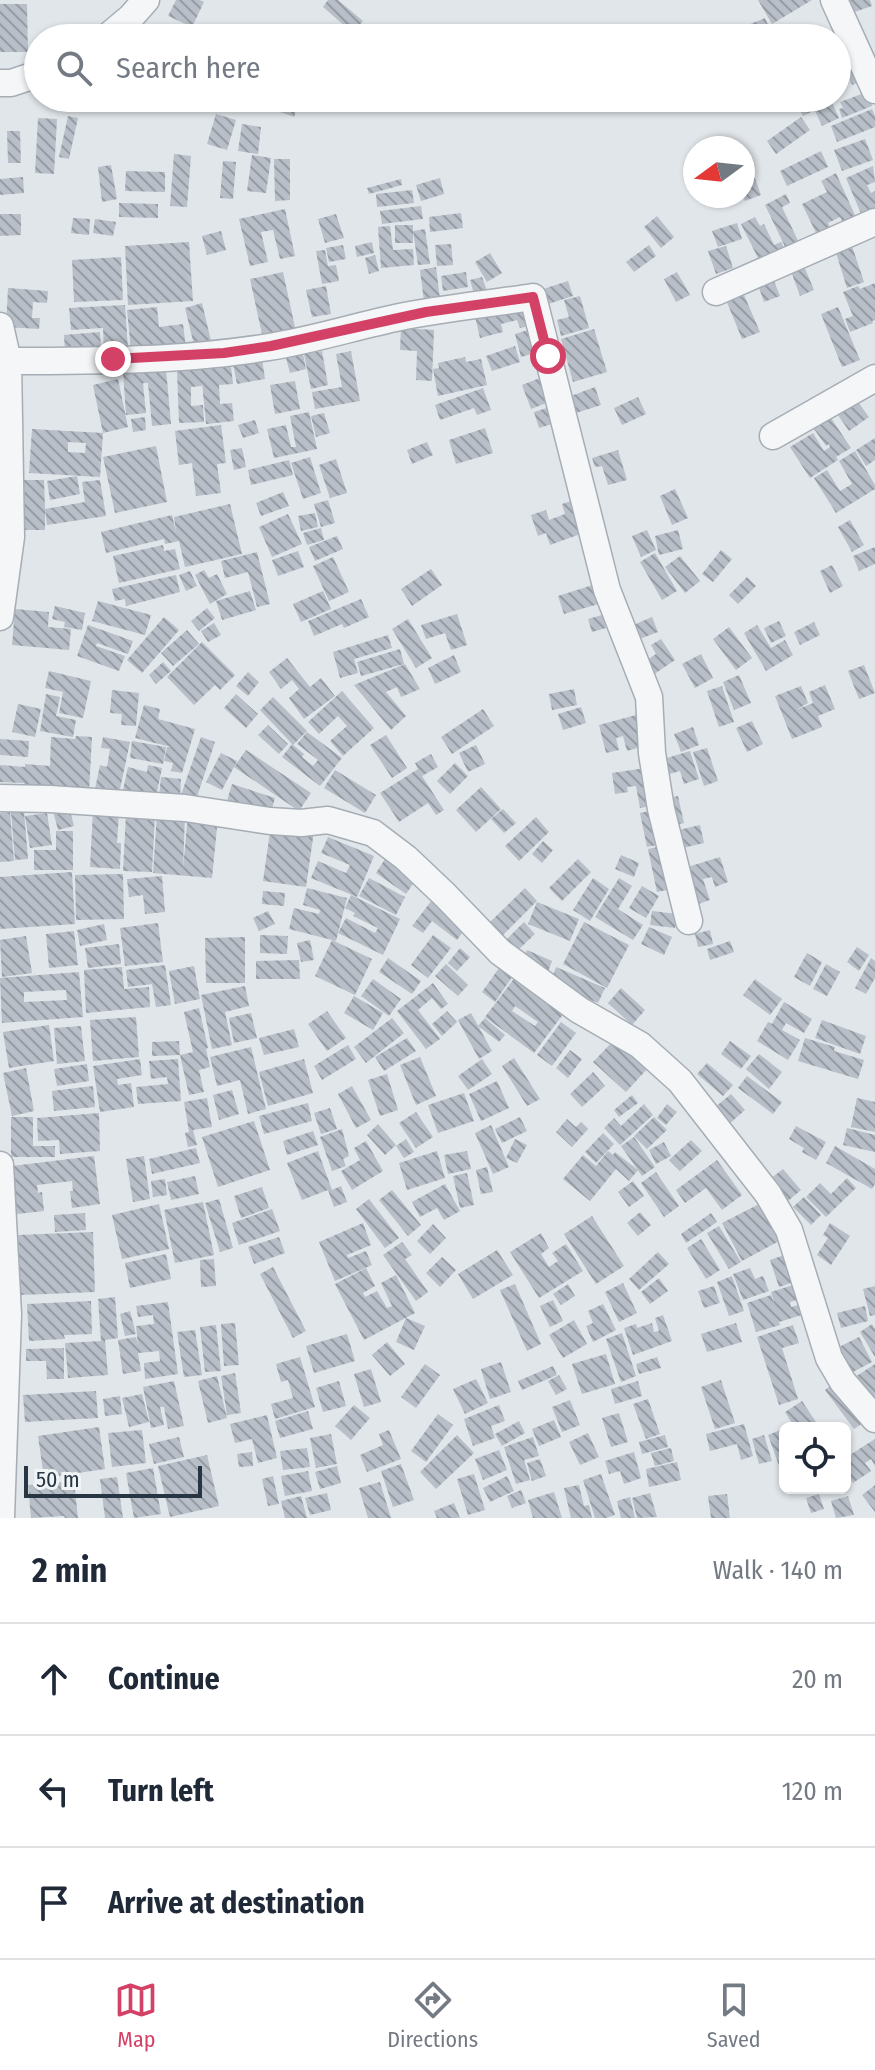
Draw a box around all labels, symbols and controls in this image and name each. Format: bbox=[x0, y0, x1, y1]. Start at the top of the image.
search box bbox=[24, 24, 851, 112]
icon: search bbox=[52, 46, 96, 90]
text: Search here bbox=[116, 50, 261, 86]
north arrow bbox=[683, 136, 755, 208]
route start bbox=[530, 338, 566, 374]
route end bbox=[95, 341, 131, 377]
map controls bbox=[779, 1422, 851, 1494]
button: locate bbox=[779, 1422, 851, 1494]
scale bar bbox=[24, 1462, 202, 1498]
text: 50 m bbox=[36, 1466, 80, 1493]
text: 2 min bbox=[32, 1550, 107, 1591]
text: Walk · 140 m bbox=[713, 1555, 843, 1586]
icon: ahead bbox=[32, 1657, 76, 1701]
text: Continue bbox=[108, 1661, 220, 1697]
text: 20 m bbox=[792, 1664, 843, 1695]
icon: left bbox=[32, 1769, 76, 1813]
text: Turn left bbox=[108, 1773, 214, 1809]
text: 120 m bbox=[782, 1776, 843, 1807]
icon: arrive bbox=[32, 1881, 76, 1925]
text: Arrive at destination bbox=[108, 1885, 365, 1921]
tab: Map bbox=[114, 1978, 158, 2053]
tab: Directions bbox=[387, 1978, 478, 2053]
tab: Saved bbox=[707, 1978, 761, 2053]

